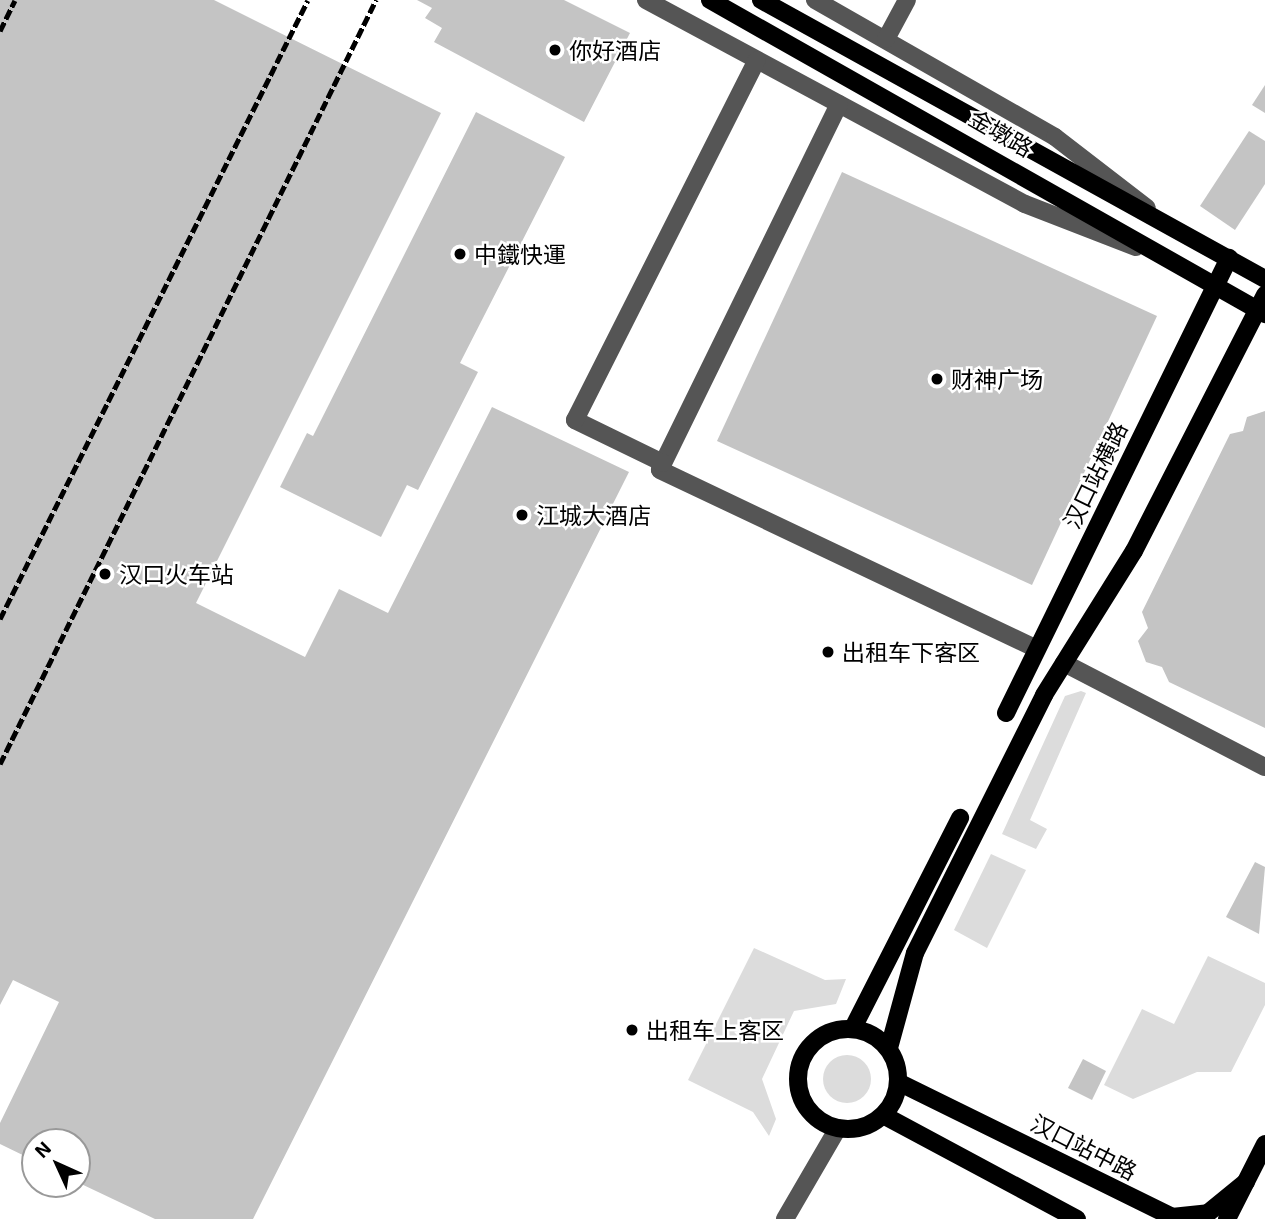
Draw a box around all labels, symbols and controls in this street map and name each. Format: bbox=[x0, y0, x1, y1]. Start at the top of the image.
place label: 你好酒店 bbox=[569, 36, 661, 64]
marker: 你好酒店 bbox=[547, 42, 563, 58]
street label: 金墩路 bbox=[964, 104, 1038, 162]
place label: 中鐵快運 bbox=[474, 240, 566, 268]
marker: 中鐵快運 bbox=[452, 246, 468, 262]
place label: 财神广场 bbox=[951, 365, 1043, 393]
marker: 财神广场 bbox=[929, 371, 945, 387]
street label: 汉口站横路 bbox=[1057, 417, 1133, 533]
place label: 江城大酒店 bbox=[536, 501, 651, 529]
marker: 江城大酒店 bbox=[514, 507, 530, 523]
place label: 汉口火车站 bbox=[119, 560, 234, 588]
marker: 汉口火车站 bbox=[97, 566, 113, 582]
place label: 出租车下客区 bbox=[842, 638, 980, 666]
marker: 出租车下客区 bbox=[820, 644, 836, 660]
place label: 出租车上客区 bbox=[646, 1016, 784, 1044]
marker: 出租车上客区 bbox=[624, 1022, 640, 1038]
street label: 汉口站中路 bbox=[1027, 1109, 1141, 1185]
north arrow bbox=[21, 1128, 91, 1198]
text: N bbox=[29, 1136, 55, 1162]

